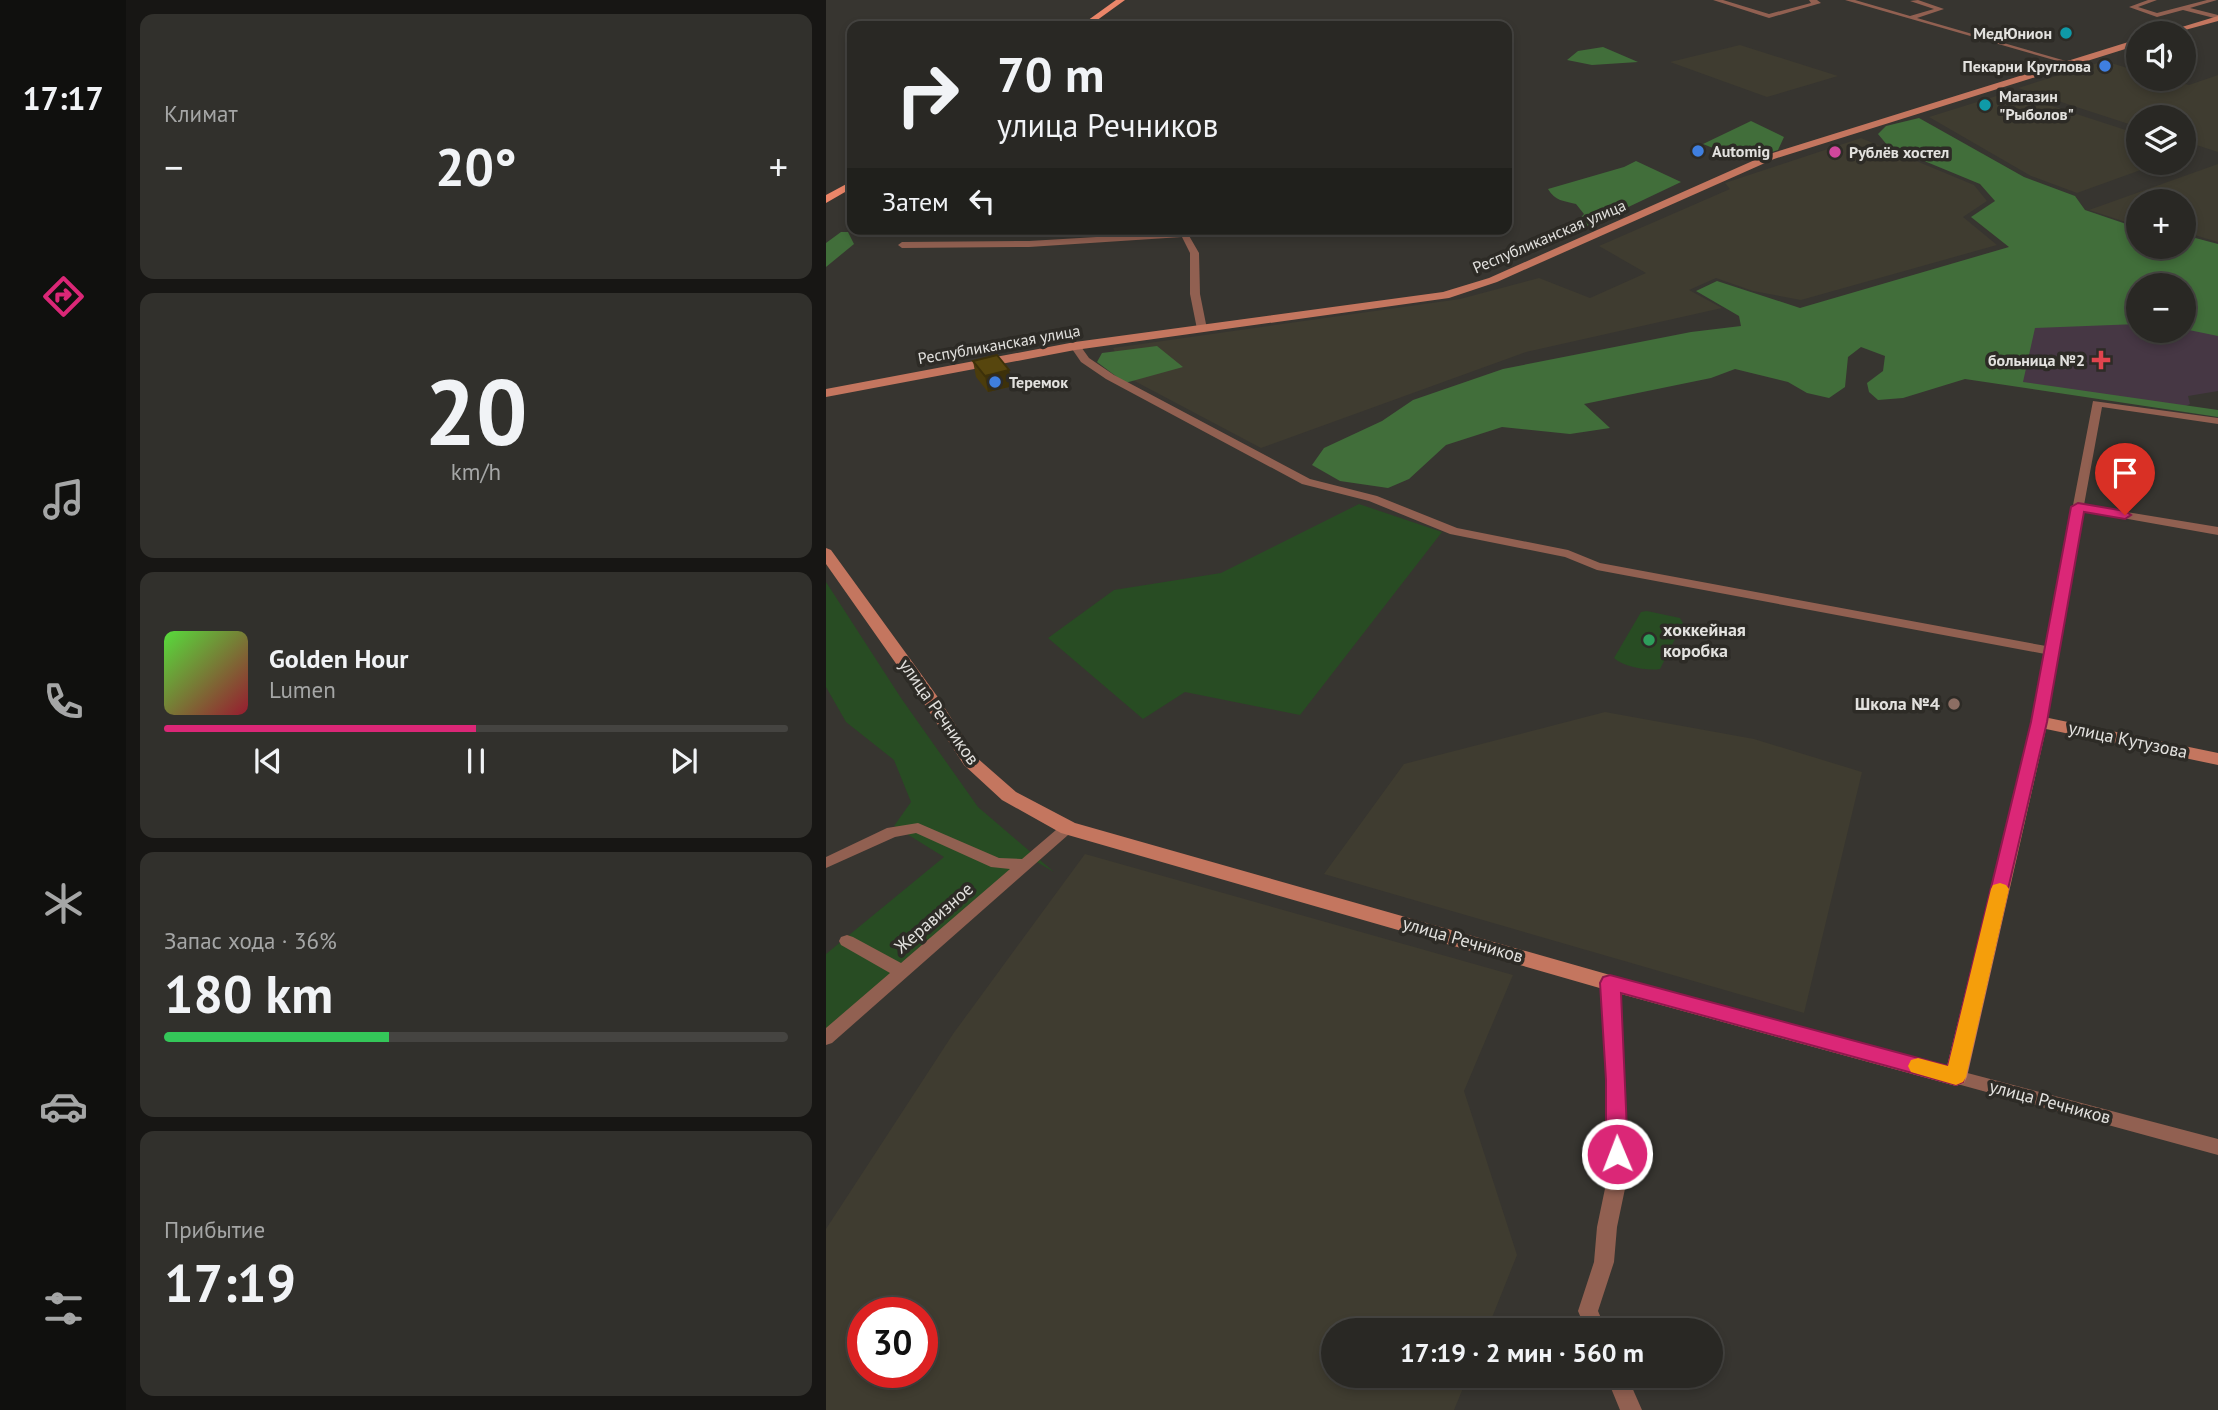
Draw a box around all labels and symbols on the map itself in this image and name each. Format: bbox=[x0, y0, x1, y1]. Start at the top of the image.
place label: МедЮнион bbox=[1973, 23, 2052, 43]
marker: МедЮнион bbox=[2058, 25, 2074, 41]
place label: Пекарни Круглова bbox=[1963, 56, 2091, 76]
marker: Пекарни Круглова bbox=[2097, 58, 2113, 74]
place label: Магазин "Рыболов" bbox=[1999, 86, 2074, 124]
marker: Магазин "Рыболов" bbox=[1977, 97, 1993, 113]
place label: Automig bbox=[1712, 141, 1770, 161]
place label: Рублёв хостел bbox=[1849, 142, 1949, 162]
marker: Automig bbox=[1690, 143, 1706, 159]
marker: Рублёв хостел bbox=[1827, 144, 1843, 160]
street label: Республиканская улица bbox=[1469, 195, 1629, 277]
street label: Республиканская улица bbox=[916, 320, 1082, 368]
place label: больница №2 bbox=[1988, 350, 2085, 370]
marker: больница №2 bbox=[2091, 350, 2111, 370]
place label: Теремок bbox=[1009, 372, 1068, 392]
marker: Теремок bbox=[987, 374, 1003, 390]
pin bbox=[2095, 443, 2155, 515]
place label: хоккейная коробка bbox=[1663, 618, 1746, 662]
marker: хоккейная коробка bbox=[1641, 632, 1657, 648]
street label: улица Речников bbox=[894, 654, 985, 769]
place label: Школа №4 bbox=[1855, 692, 1940, 715]
marker: Школа №4 bbox=[1946, 696, 1962, 712]
street label: улица Кутузова bbox=[2067, 716, 2190, 763]
street label: Жеравизное bbox=[889, 877, 978, 959]
street label: улица Речников bbox=[1400, 911, 1526, 968]
street label: улица Речников bbox=[1987, 1074, 2113, 1129]
position arrow bbox=[1580, 1117, 1654, 1191]
speed limit sign: 30 bbox=[847, 1297, 938, 1388]

